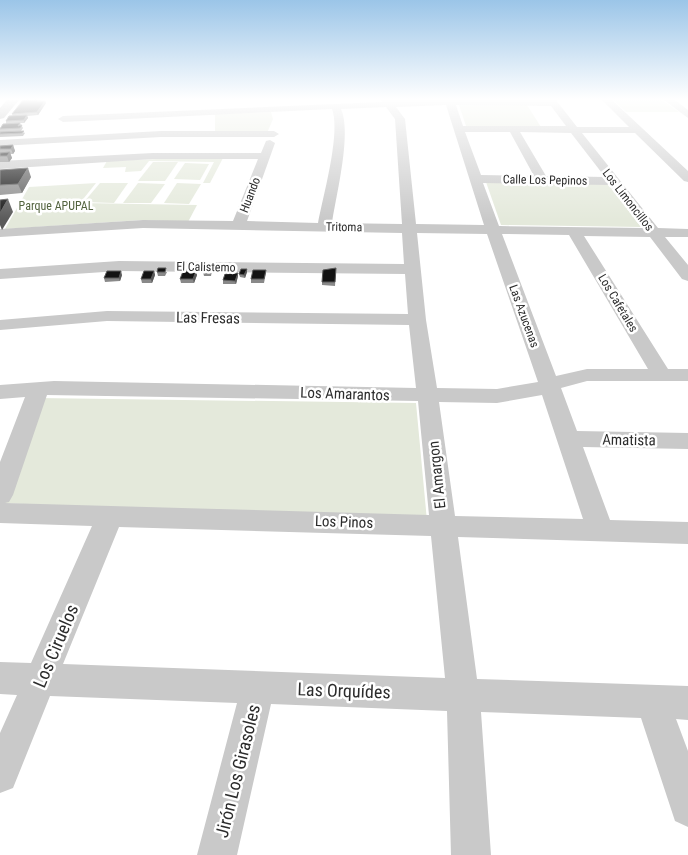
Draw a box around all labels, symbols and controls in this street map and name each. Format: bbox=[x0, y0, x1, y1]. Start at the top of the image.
street label: Los Limoncillos bbox=[600, 166, 656, 234]
street label: Calle Los Pepinos bbox=[503, 172, 587, 188]
street label: Huando bbox=[237, 175, 263, 215]
park label: Parque APUPAL bbox=[19, 199, 94, 213]
street label: Tritoma bbox=[326, 220, 363, 234]
street label: El Calistemo bbox=[176, 259, 236, 275]
street label: Los Cafetales bbox=[595, 272, 641, 334]
street label: Las Azucenas bbox=[506, 283, 542, 349]
street label: Las Fresas bbox=[176, 308, 240, 328]
street label: Los Amarantos bbox=[300, 383, 390, 405]
street label: Amatista bbox=[602, 431, 656, 449]
street label: El Amargon bbox=[424, 440, 450, 510]
street label: Los Pinos bbox=[315, 512, 374, 532]
street label: Los Ciruelos bbox=[29, 601, 82, 691]
street label: Las Orquídes bbox=[297, 678, 391, 703]
street label: Jirón Los Girasoles bbox=[211, 702, 264, 840]

